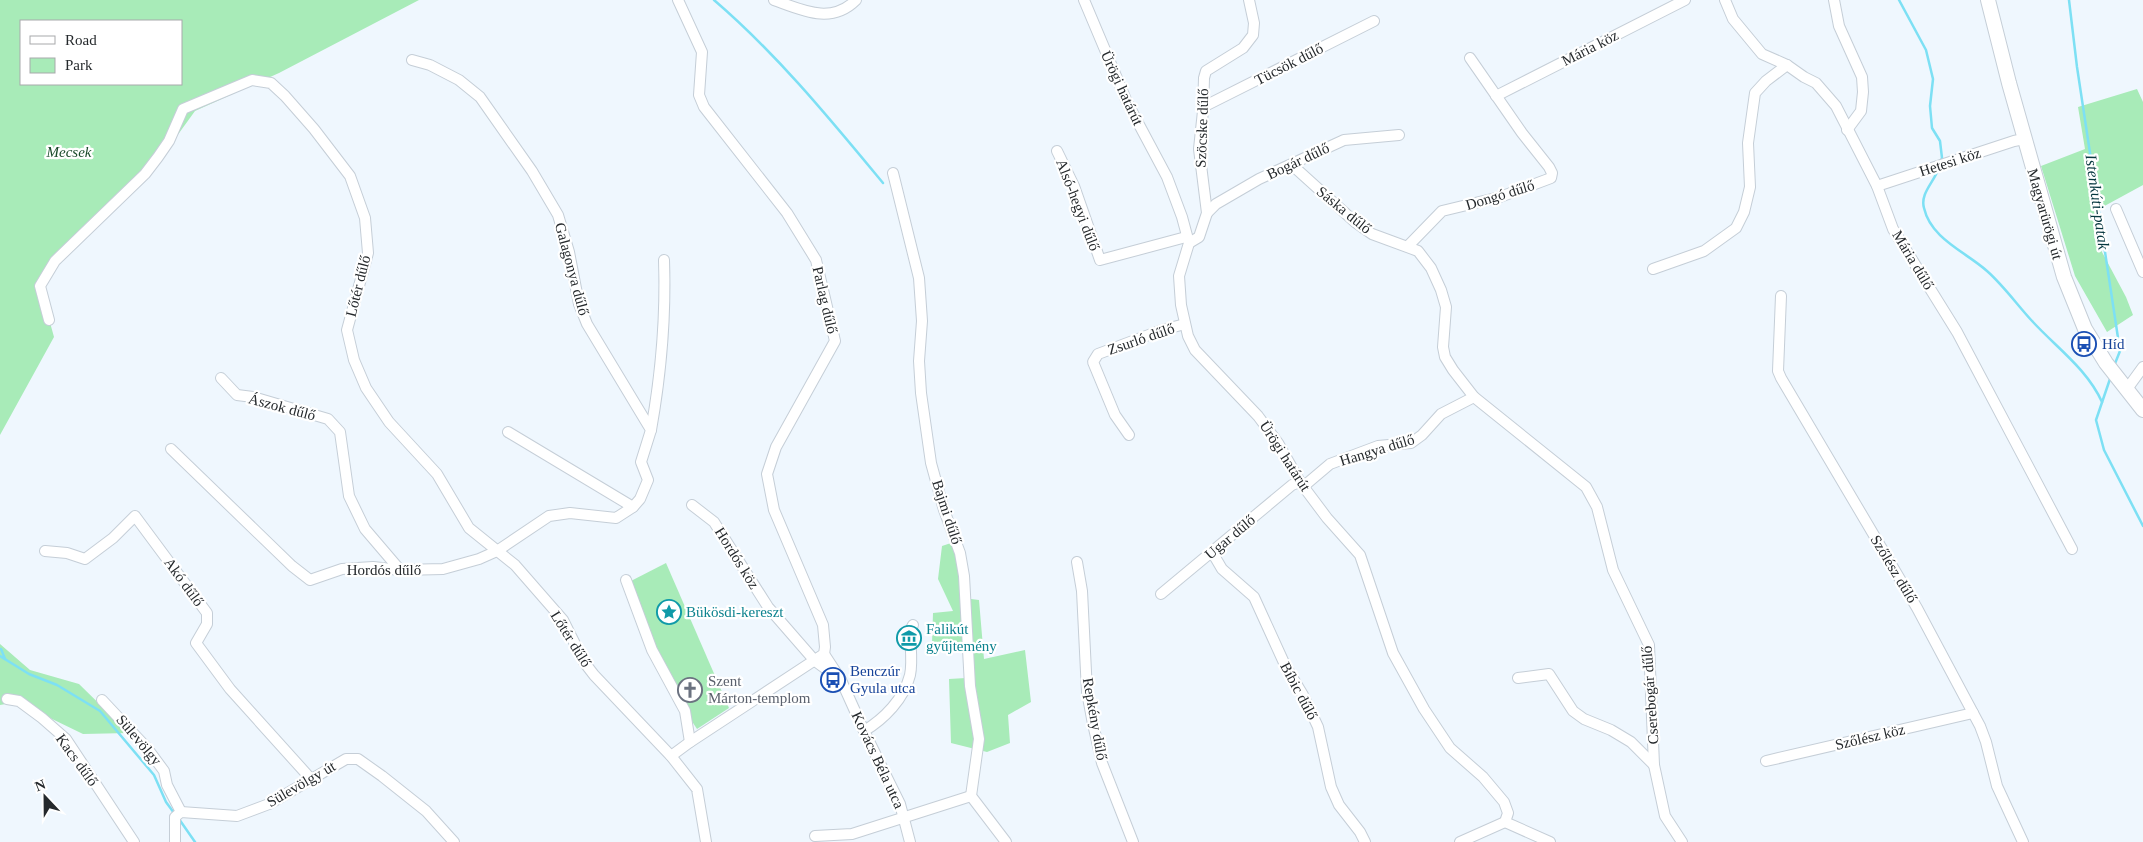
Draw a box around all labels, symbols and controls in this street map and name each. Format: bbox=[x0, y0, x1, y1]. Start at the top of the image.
legend bbox=[20, 20, 182, 85]
street label: Mária köz bbox=[1559, 27, 1621, 69]
text: Road bbox=[65, 32, 97, 48]
street label: Tücsök dűlő bbox=[1252, 40, 1326, 88]
street label: Ürögi határút bbox=[1098, 48, 1147, 129]
text: Park bbox=[65, 57, 93, 73]
street label: Szöcske dűlő bbox=[1193, 88, 1211, 168]
street label: Bogár dűlő bbox=[1264, 140, 1332, 182]
park label: Mecsek bbox=[46, 144, 92, 160]
street label: Hetesi köz bbox=[1917, 144, 1983, 179]
water label: Istenkúti-patak bbox=[2081, 152, 2113, 252]
street label: Alsó-hegyi dűlő bbox=[1053, 157, 1103, 253]
street label: Magyarürögi út bbox=[2024, 167, 2066, 262]
street label: Dongó dűlő bbox=[1464, 177, 1536, 213]
street label: Sáska dűlő bbox=[1314, 183, 1374, 237]
street label: Galagonya dűlő bbox=[552, 221, 592, 317]
street label: Mária dűlő bbox=[1889, 227, 1937, 293]
street label: Lőtér dűlő bbox=[343, 254, 373, 318]
street label: Parlag dűlő bbox=[809, 265, 841, 335]
street label: Zsurló dűlő bbox=[1105, 320, 1177, 358]
bus stop icon: Híd bbox=[2071, 331, 2097, 357]
place label: Híd bbox=[2102, 336, 2125, 352]
street label: Ászok dűlő bbox=[247, 390, 317, 424]
street label: Ürögi határút bbox=[1256, 418, 1314, 495]
street label: Hangya dűlő bbox=[1338, 431, 1416, 469]
street label: Bajmi dűlő bbox=[929, 478, 965, 546]
street label: Ugar dűlő bbox=[1202, 511, 1258, 563]
street label: Hordós köz bbox=[712, 524, 762, 592]
street label: Szőlész dűlő bbox=[1868, 532, 1920, 606]
street label: Akó dűlő bbox=[161, 555, 207, 609]
street label: Hordós dűlő bbox=[347, 562, 421, 578]
place icon: Bükösdi-kereszt bbox=[656, 599, 682, 625]
place label: Bükösdi-kereszt bbox=[686, 604, 784, 620]
street label: Lőtér dűlő bbox=[548, 608, 594, 670]
place label: Falikút gyűjtemény bbox=[926, 621, 997, 654]
museum icon: Falikút gyűjtemény bbox=[896, 625, 922, 651]
street label: Cserebogár dűlő bbox=[1639, 645, 1661, 745]
street label: Bíbic dűlő bbox=[1277, 659, 1321, 723]
place label: Benczúr Gyula utca bbox=[850, 663, 916, 696]
bus stop icon: Benczúr Gyula utca bbox=[820, 667, 846, 693]
place label: Szent Márton-templom bbox=[708, 673, 811, 706]
street label: Repkény dűlő bbox=[1080, 676, 1110, 762]
church icon: Szent Márton-templom bbox=[677, 677, 703, 703]
street label: Kovács Béla utca bbox=[849, 709, 908, 811]
street label: Sülevölgy bbox=[113, 712, 165, 769]
street label: Szőlész köz bbox=[1833, 721, 1907, 753]
street label: Kacs dűlő bbox=[53, 731, 101, 789]
street label: Sülevölgy út bbox=[264, 758, 339, 810]
north arrow bbox=[20, 772, 70, 822]
text: N bbox=[33, 777, 48, 794]

